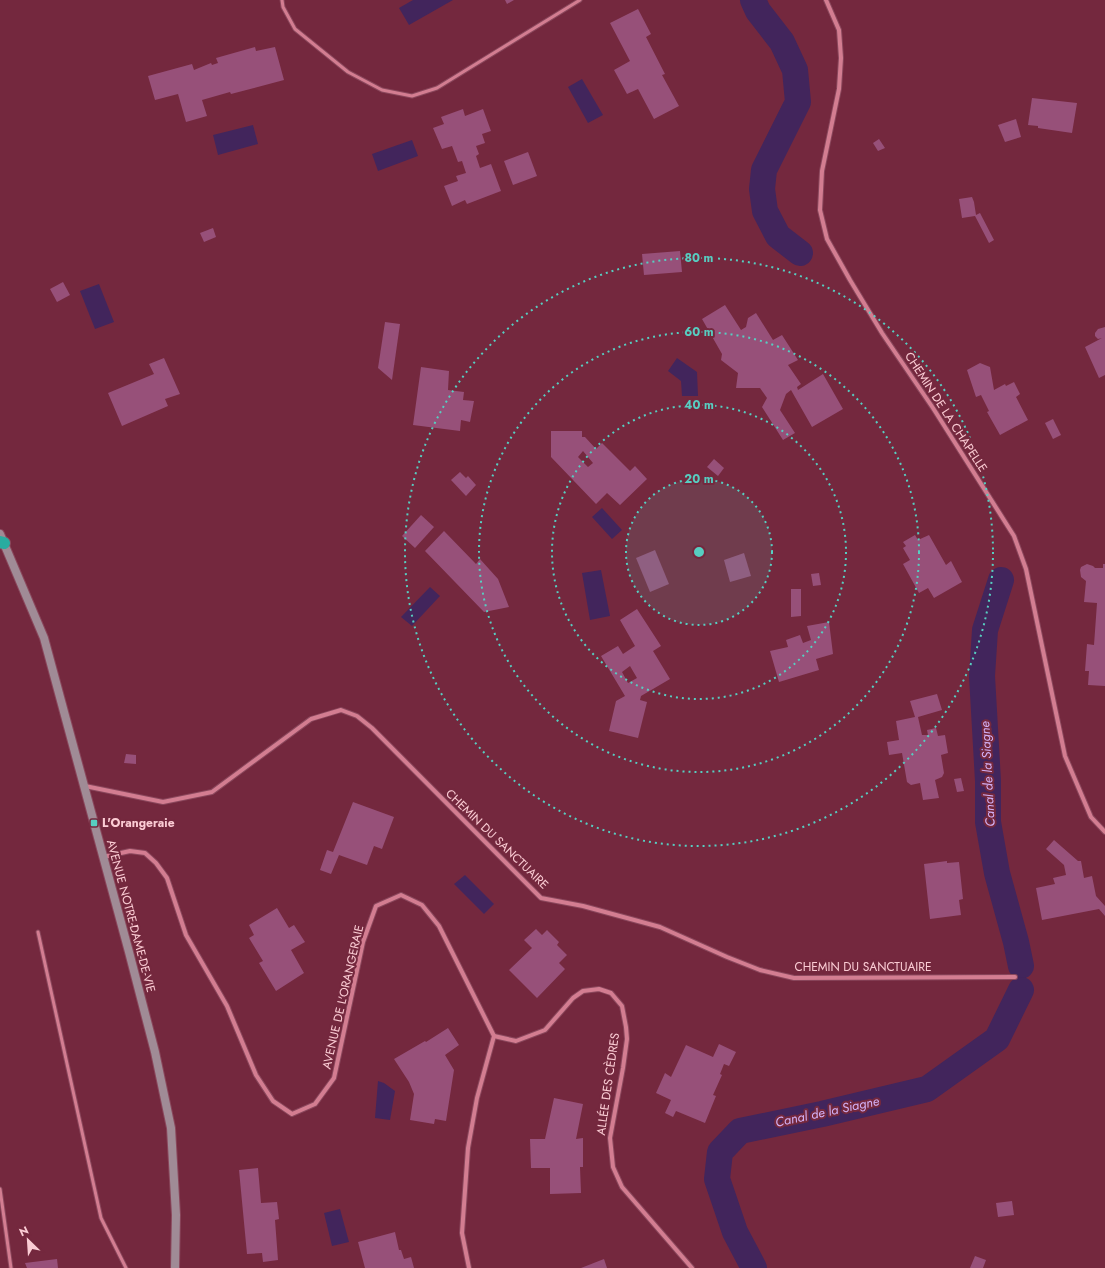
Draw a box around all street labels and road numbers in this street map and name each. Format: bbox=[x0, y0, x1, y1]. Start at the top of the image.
street label: CHEMIN DE LA CHAPELLE bbox=[900, 348, 992, 476]
street label: CHEMIN DU SANCTUAIRE bbox=[441, 785, 553, 893]
street label: AVENUE NOTRE-DAME-DE-VIE bbox=[102, 838, 160, 994]
street label: AVENUE DE L'ORANGERAIE bbox=[318, 923, 368, 1071]
street label: CHEMIN DU SANCTUAIRE bbox=[794, 958, 932, 976]
street label: ALLÉE DES CÈDRES bbox=[592, 1031, 624, 1136]

